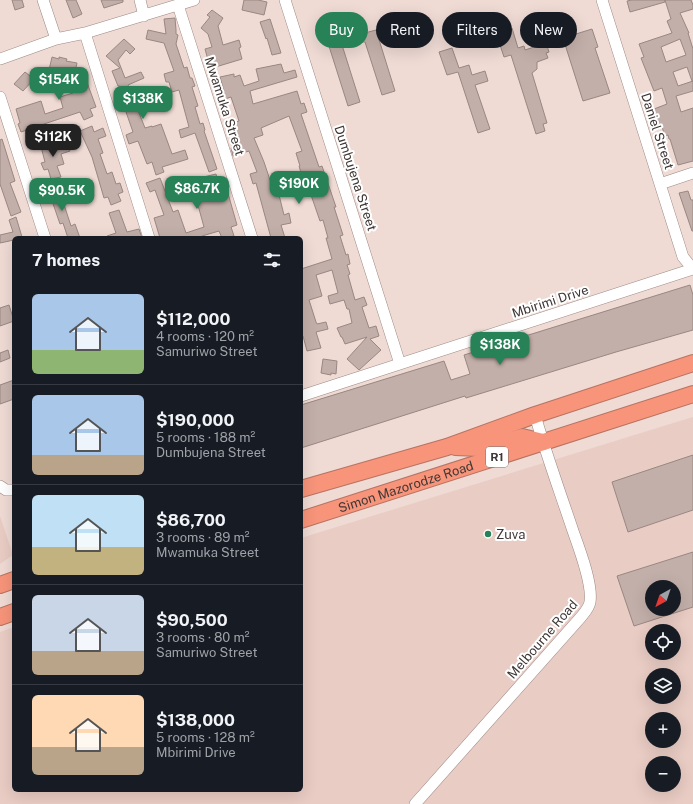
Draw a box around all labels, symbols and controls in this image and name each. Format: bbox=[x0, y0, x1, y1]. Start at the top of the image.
chip: Buy bbox=[315, 12, 368, 48]
chip: Rent bbox=[376, 12, 434, 48]
chip: Filters bbox=[442, 12, 512, 48]
chip: New bbox=[520, 12, 577, 48]
street label: Mwamuka Street bbox=[201, 55, 248, 157]
pin: $154K bbox=[31, 67, 87, 101]
text: $154K bbox=[38, 72, 80, 87]
pin: $138K bbox=[115, 86, 171, 120]
text: $138K bbox=[122, 91, 164, 106]
street label: Daniel Street bbox=[638, 91, 677, 171]
pin: $112K bbox=[25, 124, 81, 158]
street label: Dumbujena Street bbox=[331, 124, 380, 233]
text: $112K bbox=[34, 129, 72, 144]
pin: $190K bbox=[271, 171, 327, 205]
pin: $86.7K bbox=[164, 176, 230, 210]
text: $190K bbox=[279, 176, 319, 191]
pin: $90.5K bbox=[29, 178, 95, 212]
text: $86.7K bbox=[174, 181, 220, 196]
text: $90.5K bbox=[38, 183, 86, 198]
icon: filters bbox=[261, 249, 283, 271]
text: 7 homes bbox=[32, 250, 100, 270]
street label: Mbirimi Drive bbox=[510, 282, 590, 321]
text: $112,000 bbox=[156, 309, 230, 329]
icon: home bbox=[64, 310, 112, 358]
text: 4 rooms · 120 m² bbox=[156, 329, 254, 344]
pin: $138K bbox=[472, 332, 528, 366]
text: $138K bbox=[479, 337, 521, 352]
text: Samuriwo Street bbox=[156, 344, 257, 359]
text: $190,000 bbox=[156, 410, 234, 430]
icon: home bbox=[64, 411, 112, 459]
text: 5 rooms · 188 m² bbox=[156, 430, 255, 445]
text: Dumbujena Street bbox=[156, 445, 266, 460]
road number: R1 bbox=[486, 447, 508, 467]
street label: Simon Mazorodze Road bbox=[336, 458, 475, 516]
text: $86,700 bbox=[156, 510, 226, 530]
icon: home bbox=[64, 511, 112, 559]
place label: Zuva bbox=[496, 527, 525, 542]
marker: Zuva bbox=[483, 529, 493, 539]
text: 3 rooms · 89 m² bbox=[156, 530, 250, 545]
text: Mwamuka Street bbox=[156, 545, 259, 560]
north arrow bbox=[645, 580, 681, 616]
map controls bbox=[645, 580, 681, 792]
street label: Melbourne Road bbox=[504, 597, 581, 682]
text: $90,500 bbox=[156, 610, 228, 630]
icon: home bbox=[64, 611, 112, 659]
button: locate bbox=[645, 624, 681, 660]
text: 3 rooms · 80 m² bbox=[156, 630, 249, 645]
text: Samuriwo Street bbox=[156, 645, 257, 660]
button: layers bbox=[645, 668, 681, 704]
text: $138,000 bbox=[156, 710, 235, 730]
icon: home bbox=[64, 711, 112, 759]
button: + bbox=[645, 712, 681, 748]
text: 5 rooms · 128 m² bbox=[156, 730, 255, 745]
text: Mbirimi Drive bbox=[156, 745, 236, 760]
button: − bbox=[645, 756, 681, 792]

